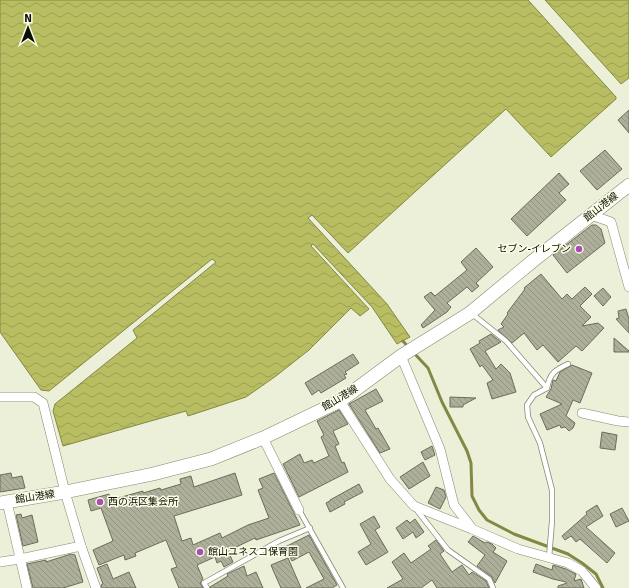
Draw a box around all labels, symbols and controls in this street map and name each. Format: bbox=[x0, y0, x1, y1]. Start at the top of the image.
north arrow bbox=[8, 8, 48, 48]
text: N bbox=[24, 12, 32, 25]
street label: 館山港線 bbox=[582, 190, 620, 224]
place label: セブン-イレブン bbox=[498, 243, 571, 255]
marker: セブン-イレブン bbox=[574, 244, 584, 254]
street label: 館山港線 bbox=[320, 383, 360, 413]
street label: 館山港線 bbox=[14, 488, 56, 506]
place label: 西の浜区集会所 bbox=[108, 496, 178, 508]
marker: 西の浜区集会所 bbox=[95, 497, 105, 507]
place label: 館山ユネスコ保育園 bbox=[208, 546, 298, 558]
marker: 館山ユネスコ保育園 bbox=[195, 547, 205, 557]

